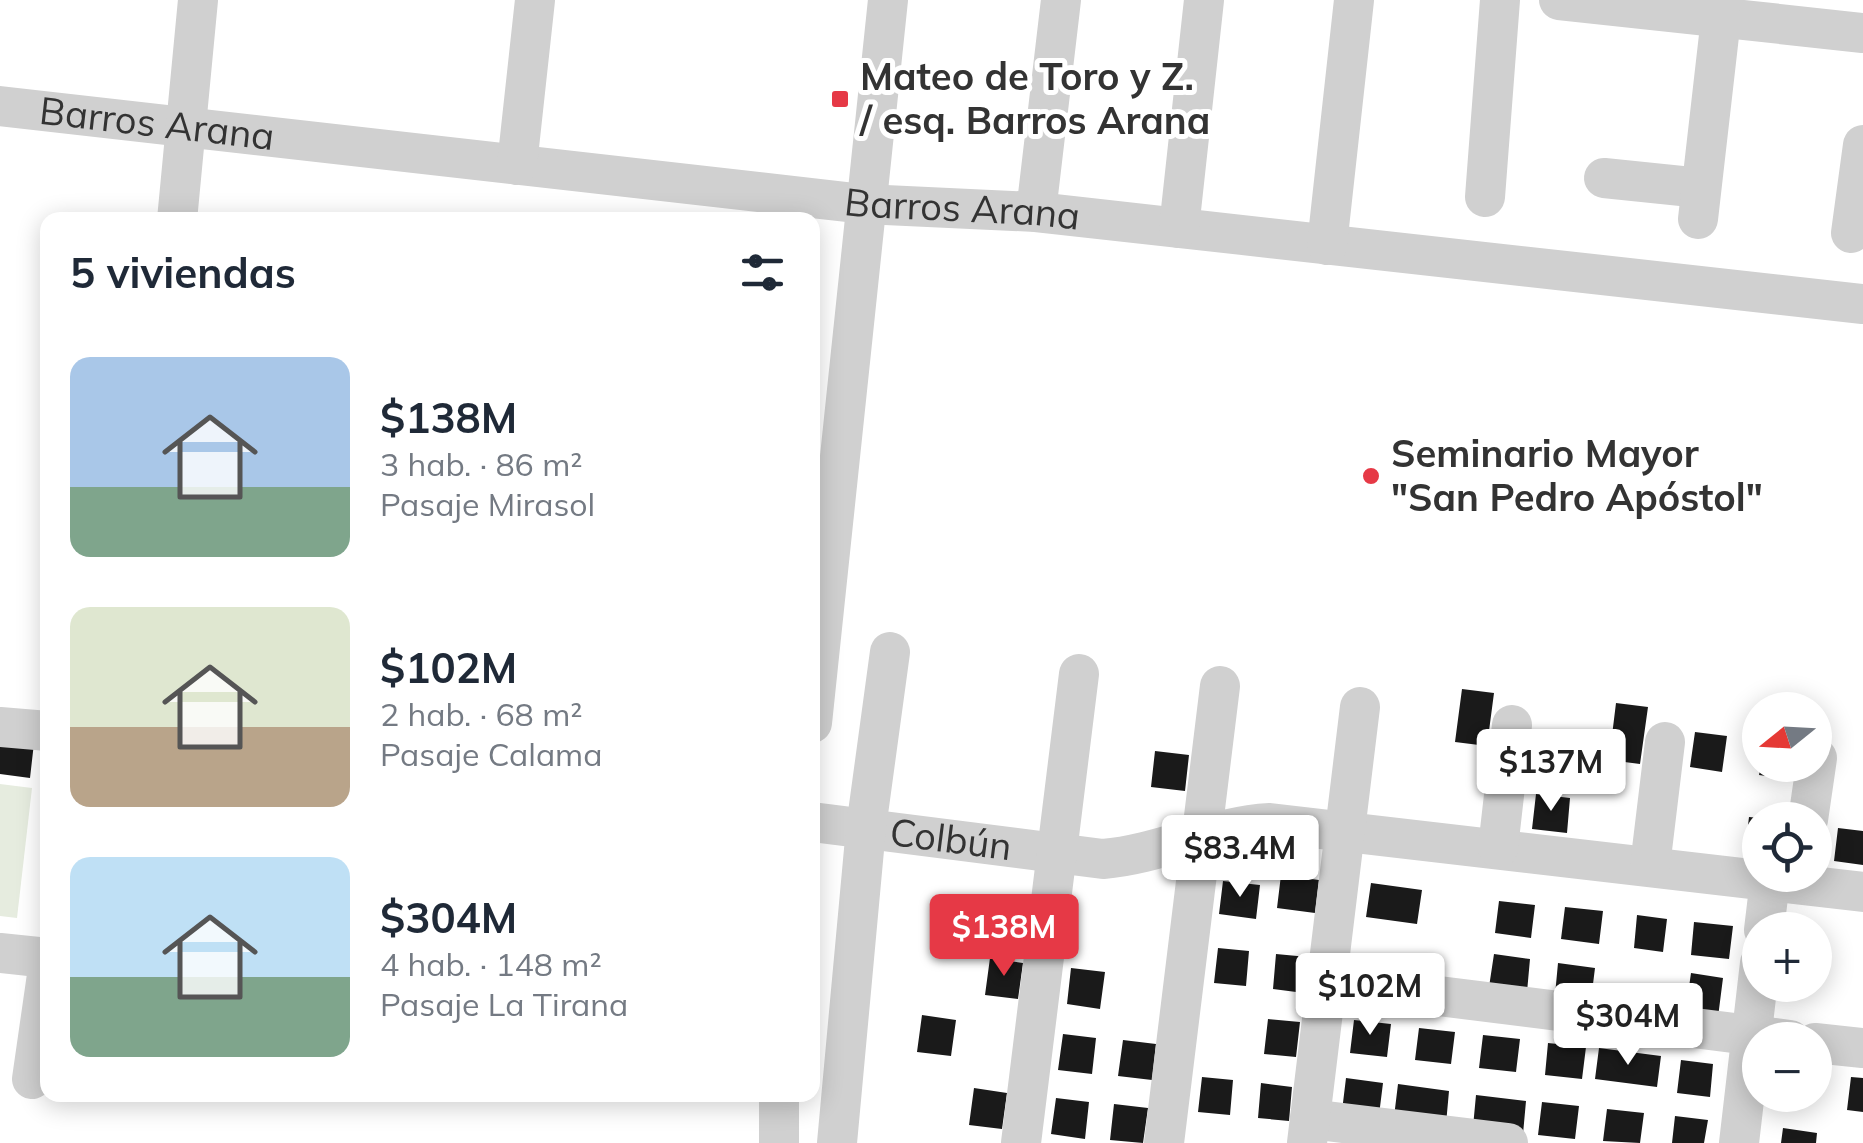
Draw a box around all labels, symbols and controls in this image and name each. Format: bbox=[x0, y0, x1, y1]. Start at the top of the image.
place label: Mateo de Toro y Z. / esq. Barros Arana bbox=[859, 52, 1210, 144]
street label: Barros Arana bbox=[37, 86, 277, 160]
marker: Mateo de Toro y Z. / esq. Barros Arana bbox=[829, 88, 851, 110]
street label: Barros Arana bbox=[842, 177, 1083, 240]
icon: filters bbox=[735, 245, 790, 300]
text: 5 viviendas bbox=[70, 246, 296, 299]
text: $138M bbox=[380, 391, 517, 444]
icon: home bbox=[150, 397, 270, 517]
place label: Seminario Mayor "San Pedro Apóstol" bbox=[1391, 429, 1763, 521]
text: 3 hab. · 86 m² bbox=[380, 444, 582, 484]
marker: Seminario Mayor "San Pedro Apóstol" bbox=[1360, 465, 1382, 487]
text: Pasaje Mirasol bbox=[380, 484, 595, 524]
text: $102M bbox=[380, 641, 517, 694]
icon: home bbox=[150, 647, 270, 767]
north arrow bbox=[1742, 692, 1832, 782]
map controls bbox=[1742, 692, 1832, 1112]
text: 2 hab. · 68 m² bbox=[380, 694, 582, 734]
pin: $137M bbox=[1481, 729, 1621, 814]
text: Pasaje Calama bbox=[380, 734, 602, 774]
text: $137M bbox=[1499, 741, 1603, 781]
button: locate bbox=[1742, 802, 1832, 892]
street label: Colbún bbox=[887, 807, 1015, 870]
pin: $83.4M bbox=[1159, 815, 1321, 900]
text: $83.4M bbox=[1184, 827, 1296, 867]
text: $304M bbox=[380, 891, 517, 944]
pin: $138M bbox=[934, 894, 1074, 979]
icon: home bbox=[150, 897, 270, 1017]
text: $138M bbox=[952, 906, 1056, 946]
button: + bbox=[1742, 912, 1832, 1002]
text: 4 hab. · 148 m² bbox=[380, 944, 602, 984]
pin: $102M bbox=[1300, 953, 1440, 1038]
text: $102M bbox=[1318, 965, 1422, 1005]
pin: $304M bbox=[1558, 983, 1698, 1068]
text: Pasaje La Tirana bbox=[380, 984, 628, 1024]
text: $304M bbox=[1576, 995, 1680, 1035]
button: − bbox=[1742, 1022, 1832, 1112]

